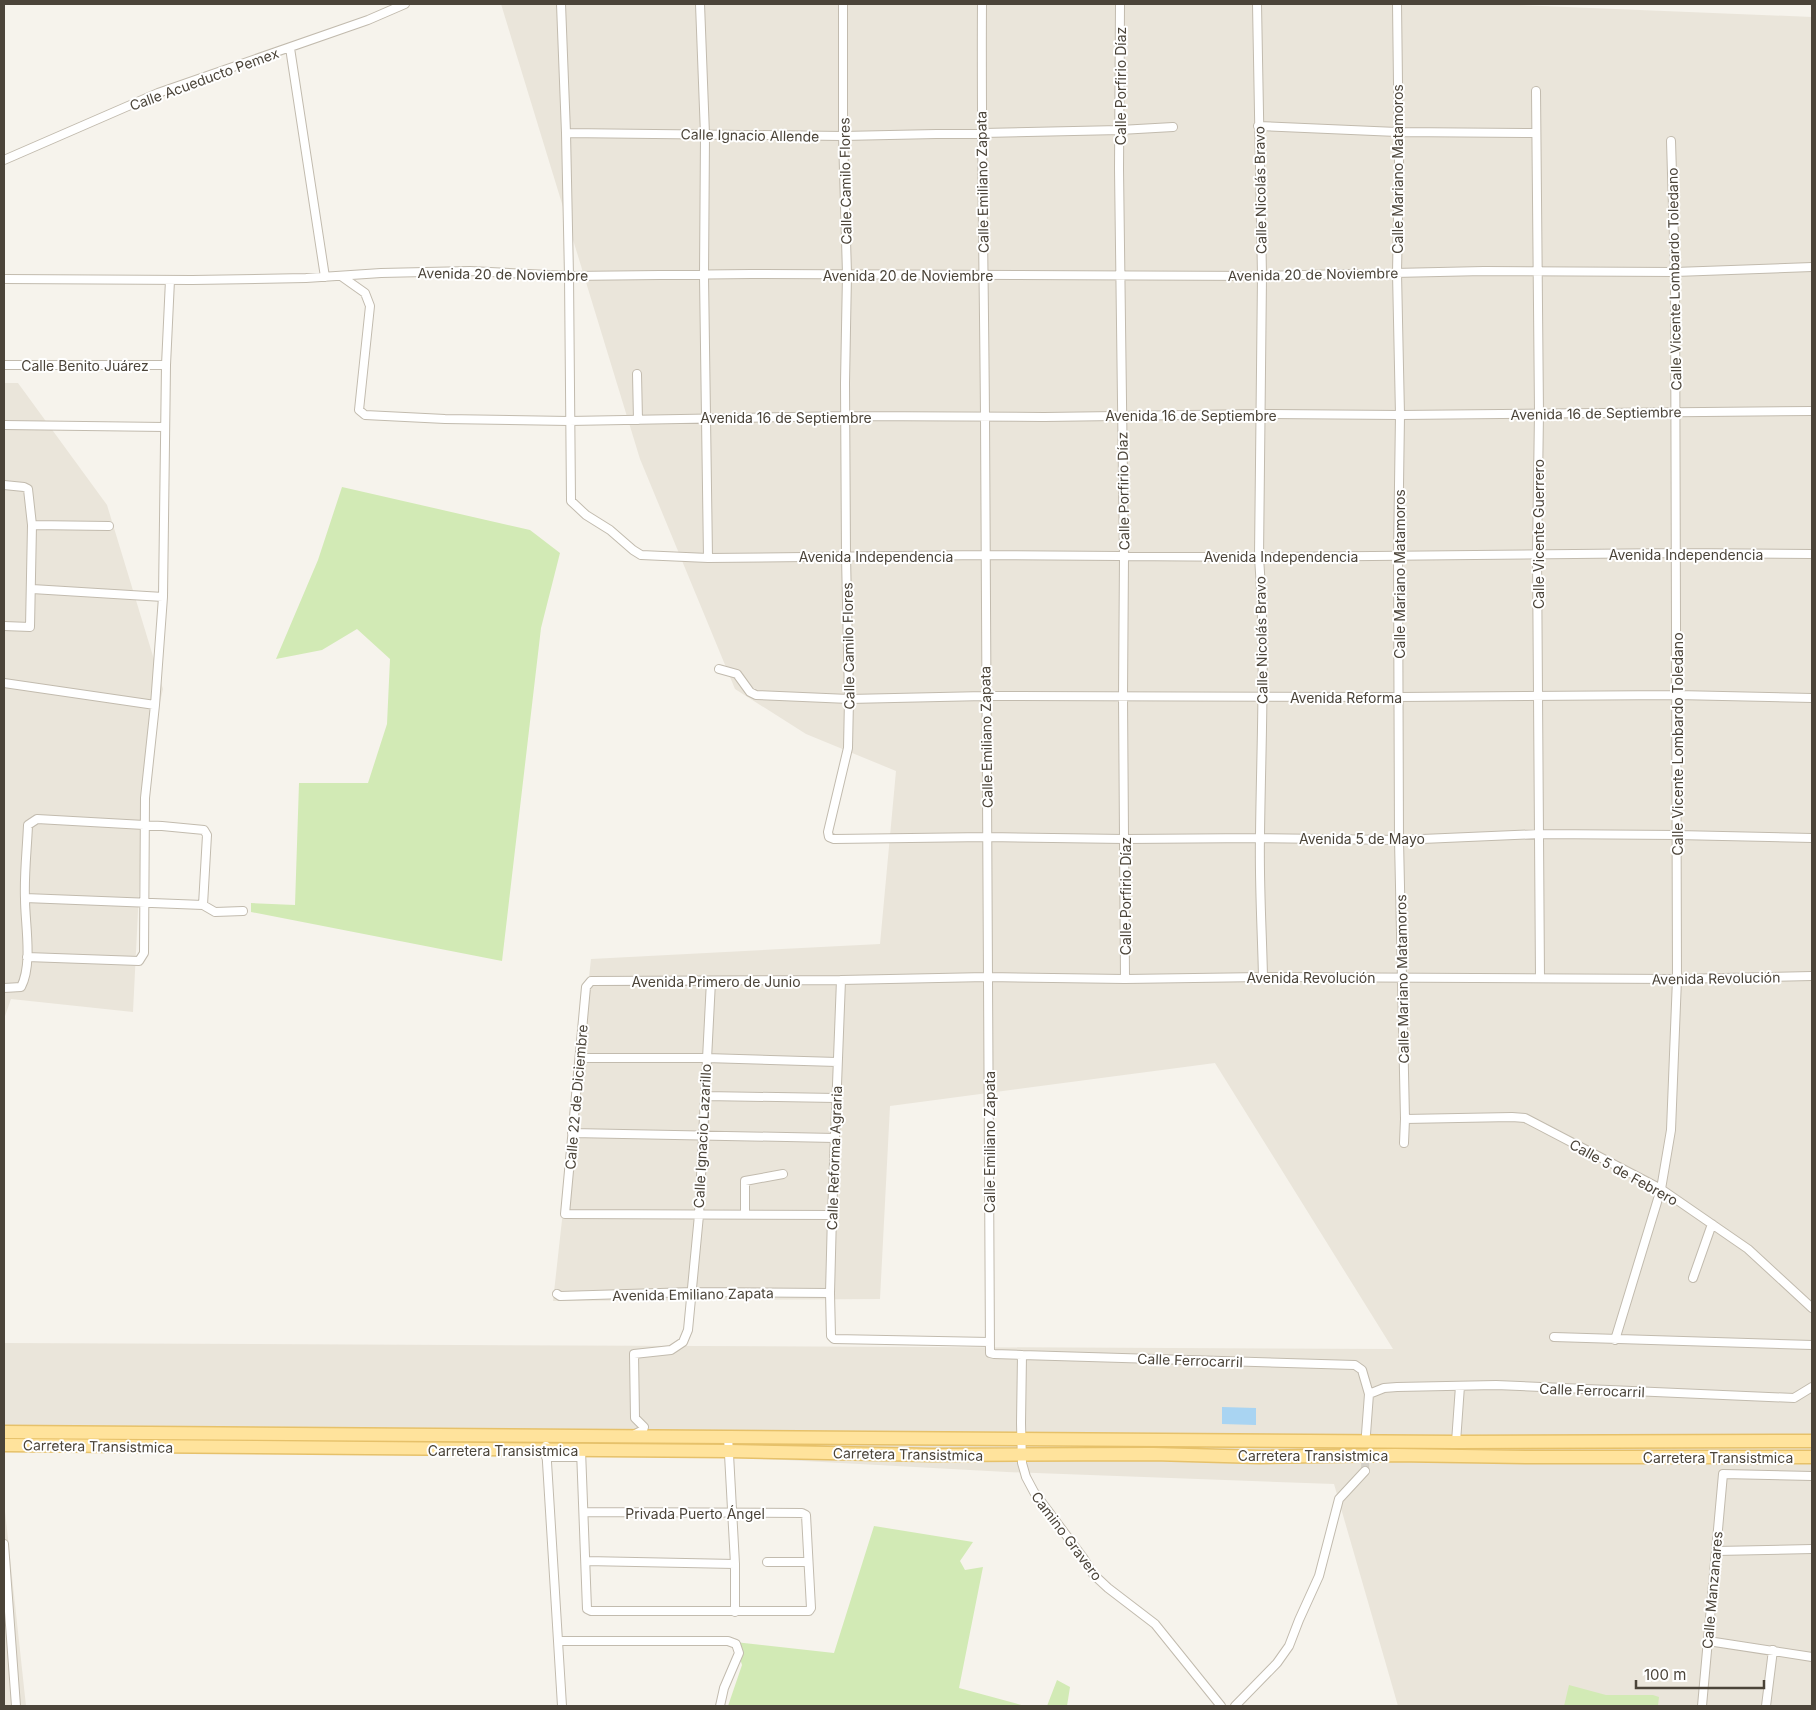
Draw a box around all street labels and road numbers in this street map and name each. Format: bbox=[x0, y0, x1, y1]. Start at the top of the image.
street label: Calle Porfirio Díaz bbox=[1112, 27, 1129, 145]
street label: Calle Acueducto Pemex bbox=[127, 44, 281, 114]
street label: Calle Mariano Matamoros bbox=[1389, 84, 1406, 254]
street label: Calle Emiliano Zapata bbox=[972, 111, 992, 253]
street label: Calle Camilo Flores bbox=[835, 117, 855, 245]
street label: Calle Ignacio Allende bbox=[680, 125, 820, 145]
street label: Calle Nicolás Bravo bbox=[1250, 126, 1270, 254]
street label: Calle Vicente Lombardo Toledano bbox=[1664, 167, 1684, 391]
street label: Avenida 20 de Noviembre bbox=[418, 264, 588, 284]
street label: Avenida 20 de Noviembre bbox=[1228, 264, 1398, 284]
street label: Avenida 20 de Noviembre bbox=[823, 267, 993, 284]
street label: Calle Benito Juárez bbox=[21, 357, 149, 374]
street label: Avenida 16 de Septiembre bbox=[1510, 403, 1682, 423]
street label: Avenida 16 de Septiembre bbox=[1105, 407, 1277, 424]
street label: Avenida 16 de Septiembre bbox=[700, 409, 872, 426]
street label: Calle Porfirio Díaz bbox=[1113, 432, 1133, 550]
street label: Calle Vicente Guerrero bbox=[1530, 459, 1547, 609]
street label: Calle Mariano Matamoros bbox=[1391, 489, 1408, 659]
street label: Avenida Independencia bbox=[1609, 546, 1763, 563]
street label: Avenida Independencia bbox=[799, 548, 953, 565]
street label: Avenida Independencia bbox=[1204, 548, 1358, 565]
street label: Calle Nicolás Bravo bbox=[1251, 576, 1271, 704]
street label: Calle Camilo Flores bbox=[838, 582, 858, 710]
street label: Calle Vicente Lombardo Toledano bbox=[1669, 632, 1686, 856]
street label: Calle Emiliano Zapata bbox=[976, 666, 996, 808]
street label: Avenida Reforma bbox=[1290, 689, 1402, 706]
street label: Avenida 5 de Mayo bbox=[1299, 830, 1425, 847]
street label: Calle Porfirio Díaz bbox=[1117, 837, 1134, 955]
street label: Calle Mariano Matamoros bbox=[1392, 894, 1412, 1064]
street label: Avenida Revolución bbox=[1651, 968, 1781, 988]
street label: Avenida Revolución bbox=[1247, 969, 1375, 986]
street label: Avenida Primero de Junio bbox=[631, 973, 801, 990]
street label: Calle 22 de Diciembre bbox=[561, 1024, 591, 1170]
street label: Calle Ignacio Lazarillo bbox=[690, 1063, 714, 1209]
street label: Calle Emiliano Zapata bbox=[981, 1071, 998, 1213]
street label: Calle Reforma Agraria bbox=[823, 1085, 845, 1231]
street label: Calle 5 de Febrero bbox=[1567, 1135, 1681, 1209]
street label: Avenida Emiliano Zapata bbox=[612, 1284, 774, 1304]
street label: Calle Ferrocarril bbox=[1137, 1350, 1243, 1370]
street label: Calle Ferrocarril bbox=[1539, 1380, 1645, 1400]
street label: Carretera Transistmica bbox=[23, 1436, 173, 1456]
street label: Carretera Transistmica bbox=[428, 1442, 578, 1459]
street label: Carretera Transistmica bbox=[833, 1444, 983, 1464]
street label: Carretera Transistmica bbox=[1238, 1447, 1388, 1464]
street label: Carretera Transistmica bbox=[1643, 1449, 1793, 1466]
street label: Camino Gravero bbox=[1028, 1488, 1106, 1584]
street label: Privada Puerto Ángel bbox=[625, 1505, 765, 1522]
street label: Calle Manzanares bbox=[1698, 1530, 1726, 1650]

